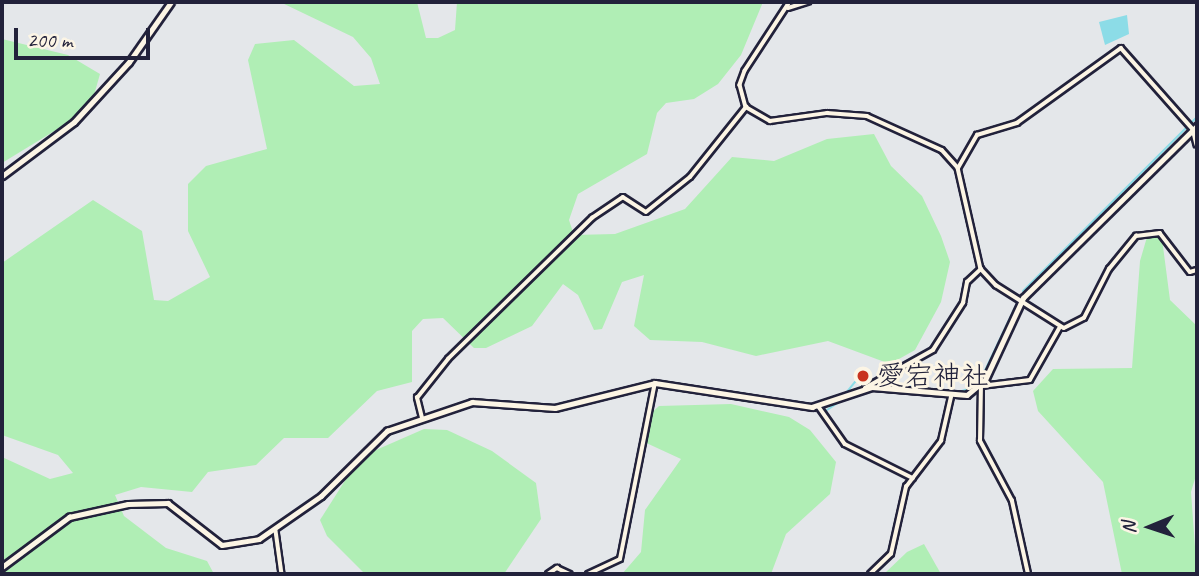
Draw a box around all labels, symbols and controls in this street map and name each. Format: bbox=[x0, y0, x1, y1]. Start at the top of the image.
scale bar bbox=[18, 14, 154, 58]
text: 200 m bbox=[27, 27, 72, 53]
place label: 愛宕神社 bbox=[877, 359, 989, 393]
marker: 愛宕神社 bbox=[855, 368, 871, 384]
north arrow bbox=[1115, 492, 1185, 562]
text: N bbox=[1117, 521, 1141, 534]

